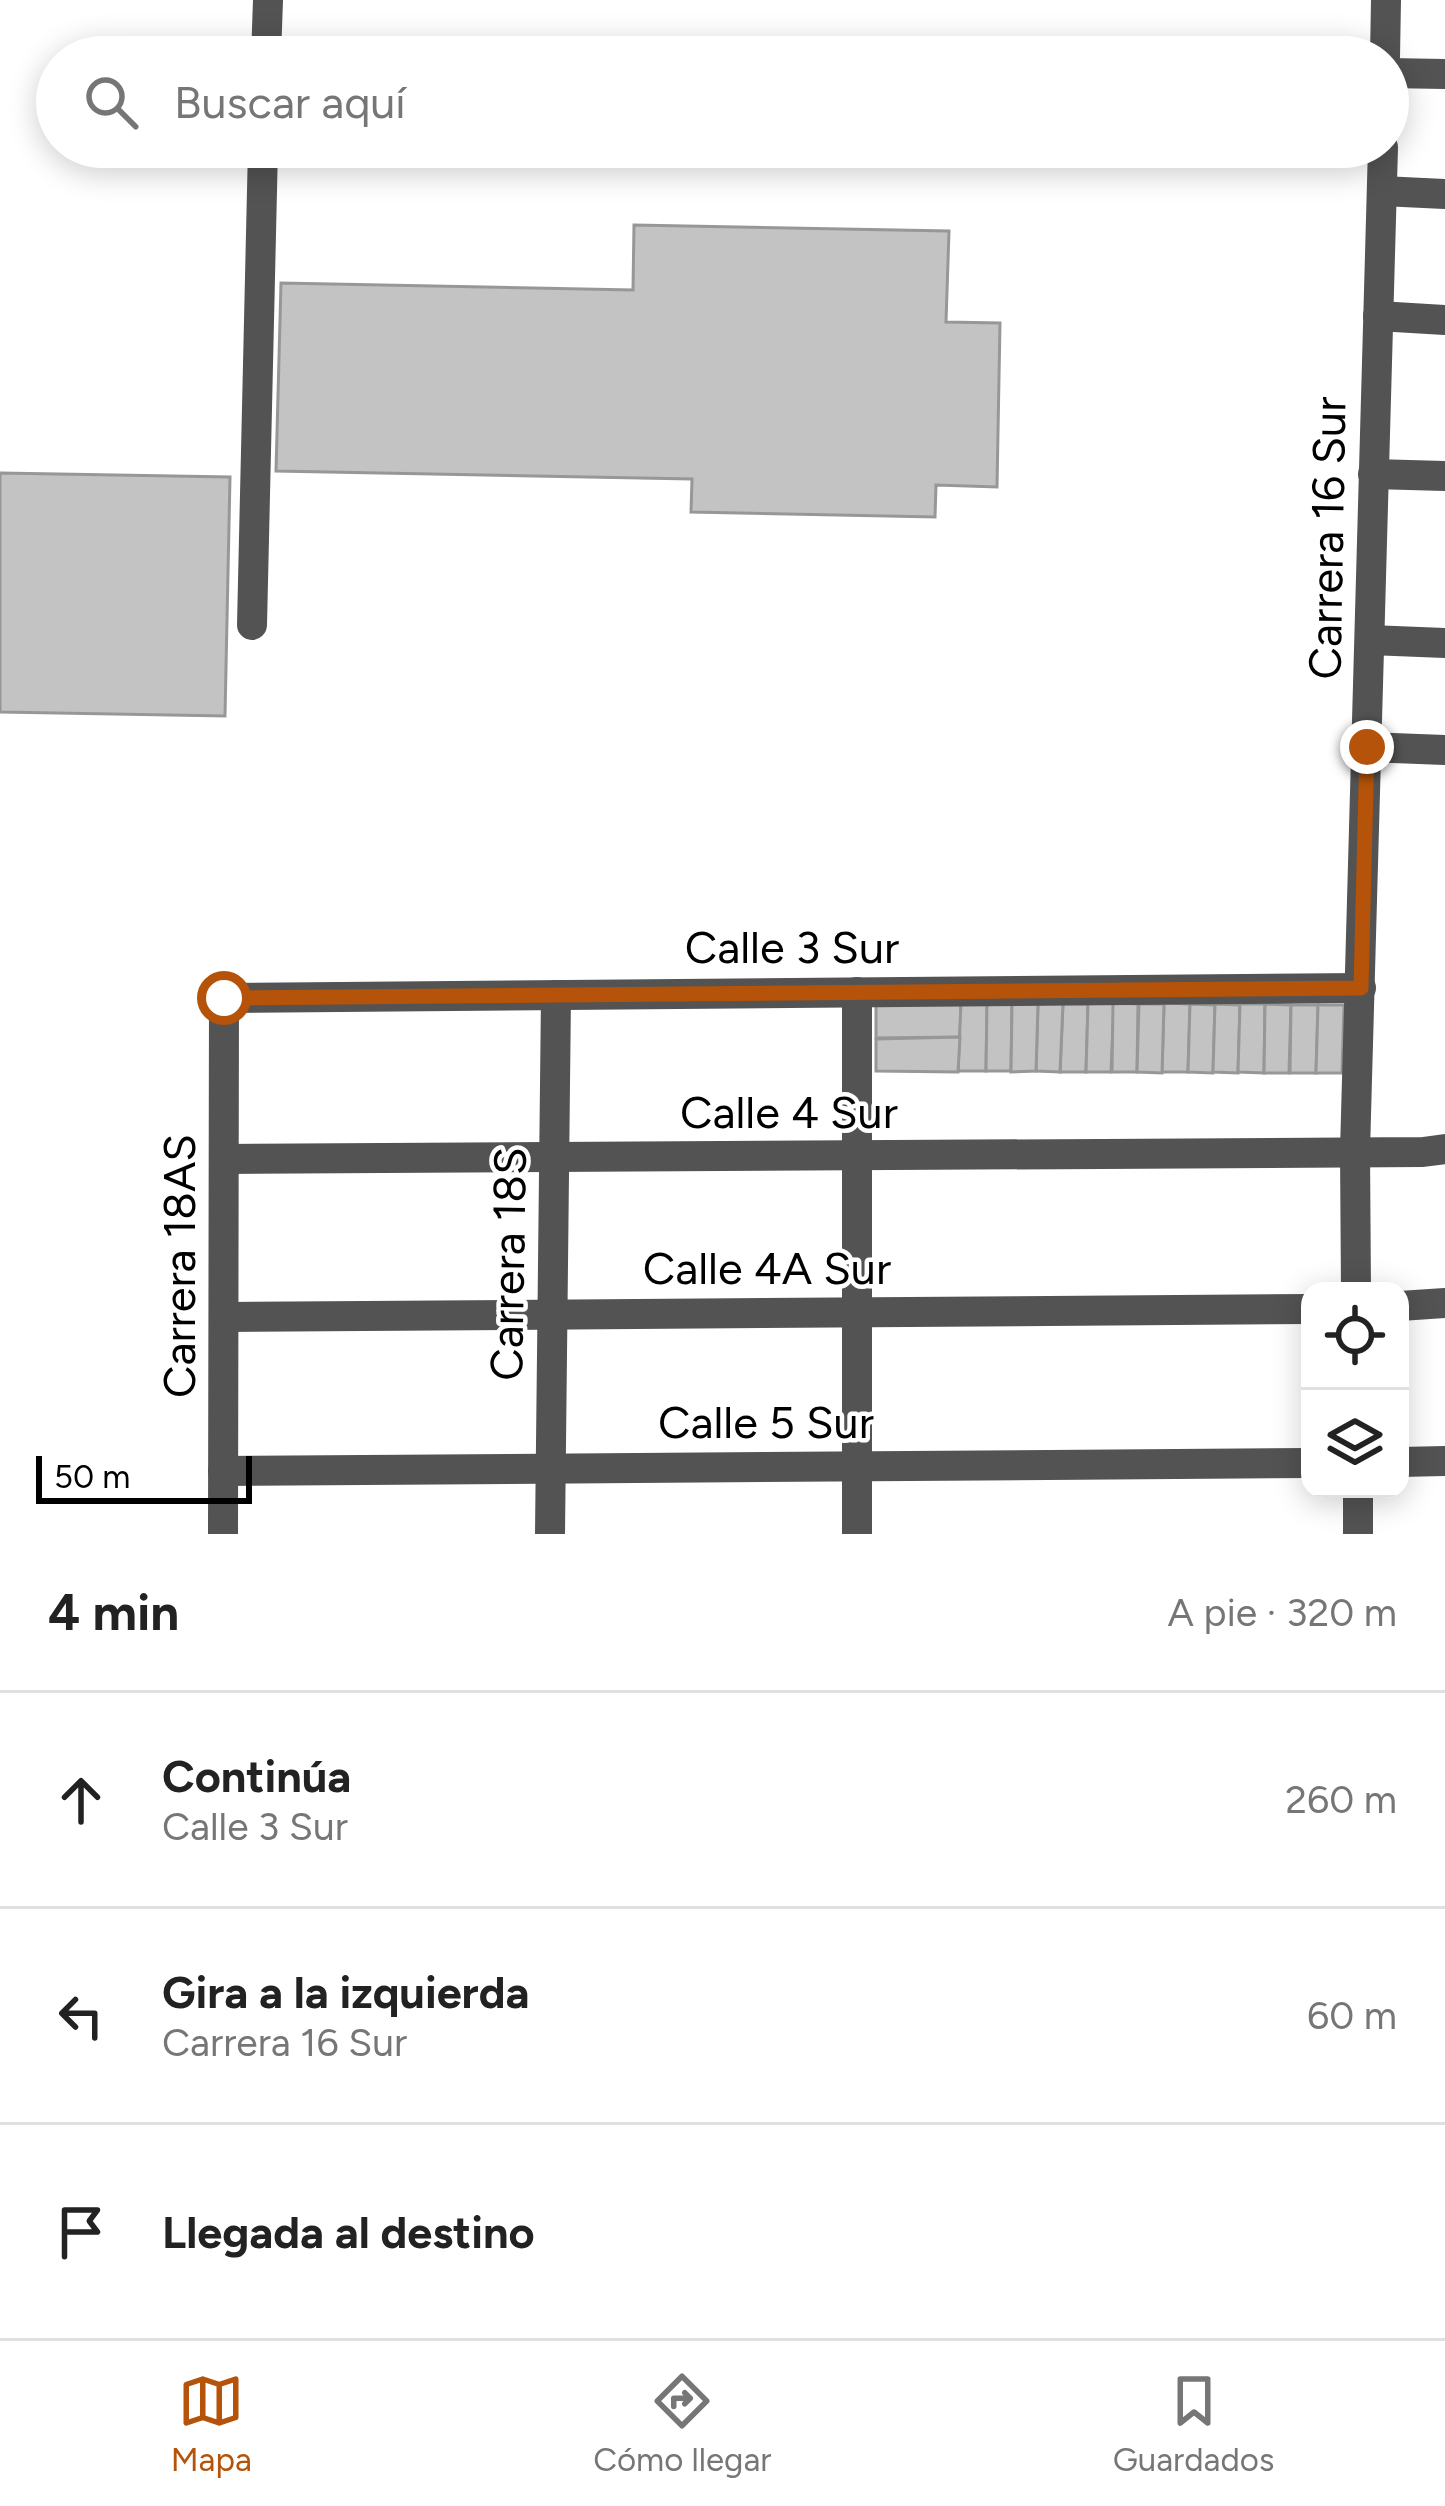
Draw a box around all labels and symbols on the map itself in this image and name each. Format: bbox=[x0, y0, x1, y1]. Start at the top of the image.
street label: Carrera 16 Sur bbox=[1298, 396, 1356, 680]
route end bbox=[1340, 720, 1394, 774]
street label: Calle 3 Sur bbox=[685, 920, 899, 974]
route start bbox=[197, 971, 251, 1025]
street label: Calle 4 Sur bbox=[680, 1085, 898, 1139]
street label: Carrera 18AS bbox=[152, 1134, 206, 1398]
street label: Carrera 18S bbox=[479, 1147, 537, 1381]
street label: Calle 4A Sur bbox=[643, 1241, 891, 1295]
street label: Calle 5 Sur bbox=[658, 1395, 874, 1449]
scale bar bbox=[36, 1450, 252, 1503]

